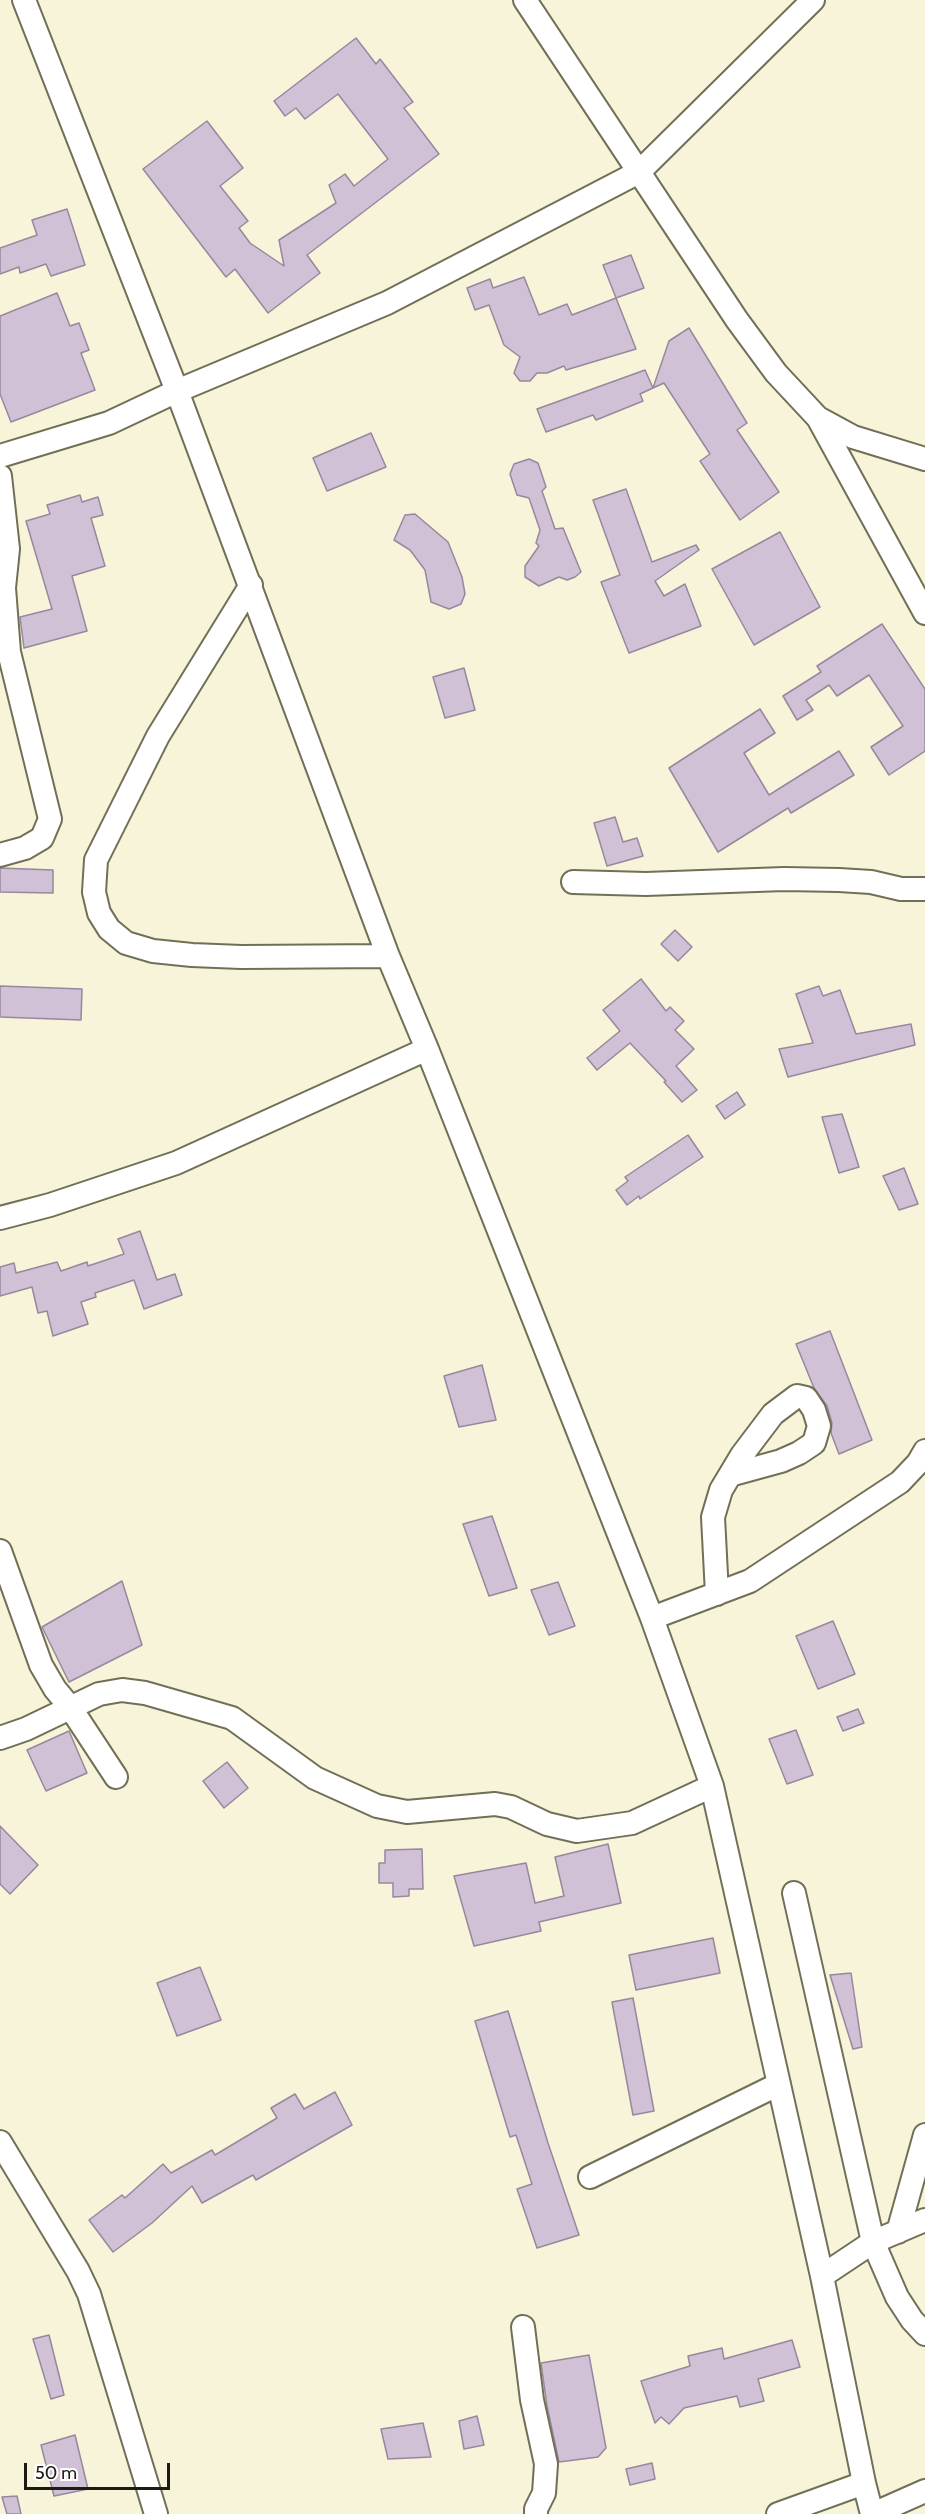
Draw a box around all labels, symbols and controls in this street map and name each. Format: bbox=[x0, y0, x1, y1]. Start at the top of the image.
scale bar bbox=[27, 2451, 172, 2489]
text: 50 m bbox=[35, 2462, 77, 2484]

